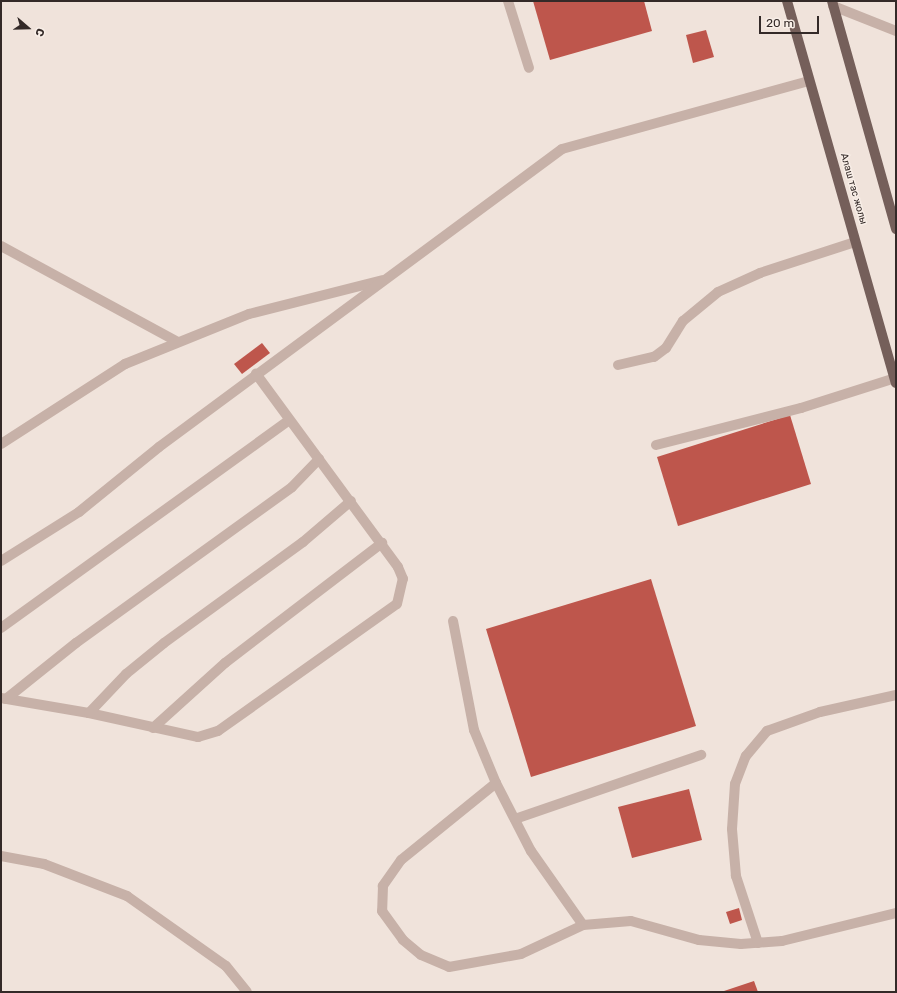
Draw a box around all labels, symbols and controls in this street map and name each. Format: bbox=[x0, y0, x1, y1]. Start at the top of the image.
north arrow bbox=[8, 8, 48, 48]
scale bar bbox=[761, 8, 821, 34]
text: 20 m bbox=[766, 16, 794, 30]
text: С bbox=[32, 26, 47, 38]
street label: Алаш тас жолы bbox=[837, 152, 869, 226]

